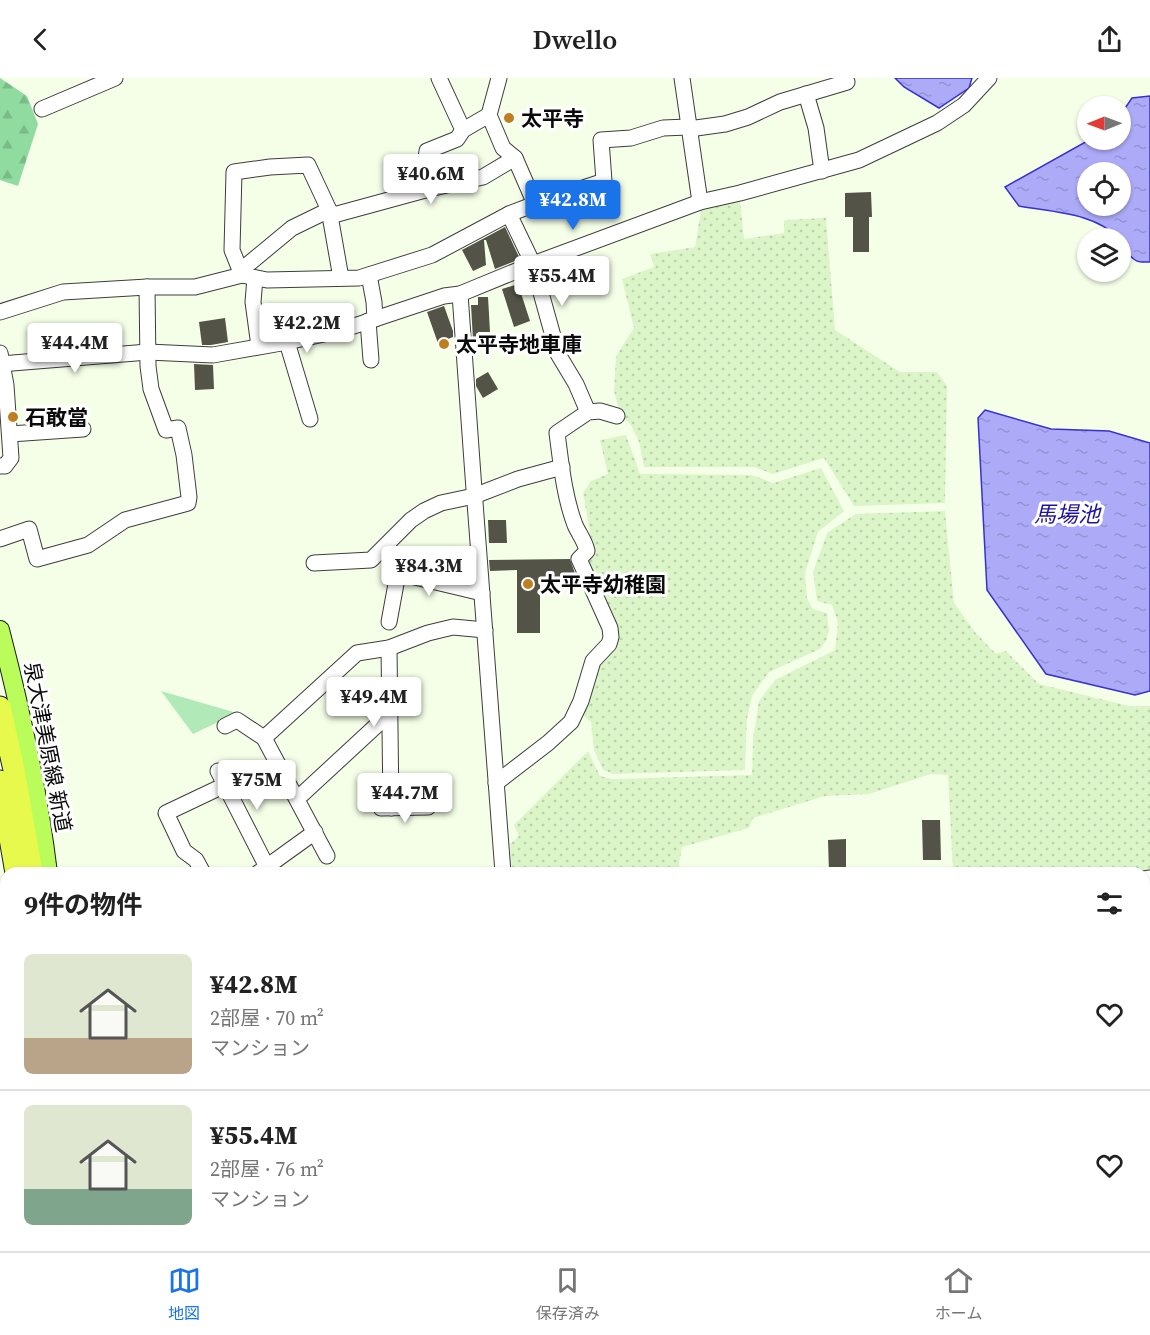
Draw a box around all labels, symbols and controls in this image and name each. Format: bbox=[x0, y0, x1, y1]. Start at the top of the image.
text: Dwello bbox=[533, 21, 617, 58]
icon: back bbox=[24, 23, 57, 56]
icon: share bbox=[1093, 23, 1126, 56]
north arrow bbox=[1077, 96, 1131, 150]
map controls bbox=[1077, 96, 1131, 282]
place label: 太平寺 bbox=[521, 104, 584, 133]
marker: 太平寺 bbox=[502, 111, 516, 125]
pin: ¥40.6M bbox=[382, 154, 480, 205]
text: ¥40.6M bbox=[397, 159, 465, 187]
button: locate bbox=[1077, 162, 1131, 216]
pin: ¥42.8M bbox=[524, 180, 622, 231]
text: ¥42.8M bbox=[539, 185, 607, 213]
button: layers bbox=[1077, 228, 1131, 282]
pin: ¥55.4M bbox=[513, 256, 611, 307]
text: ¥55.4M bbox=[528, 261, 596, 289]
pin: ¥42.2M bbox=[258, 303, 356, 354]
text: ¥42.2M bbox=[273, 308, 341, 336]
pin: ¥44.4M bbox=[26, 323, 124, 374]
text: ¥44.4M bbox=[41, 328, 109, 356]
place label: 太平寺地車庫 bbox=[456, 330, 582, 359]
marker: 太平寺地車庫 bbox=[437, 337, 451, 351]
place label: 石敢當 bbox=[25, 403, 88, 432]
marker: 石敢當 bbox=[6, 410, 20, 424]
water label: 馬場池 bbox=[1034, 499, 1102, 529]
pin: ¥84.3M bbox=[380, 546, 478, 597]
text: ¥84.3M bbox=[395, 551, 463, 579]
place label: 太平寺幼稚園 bbox=[540, 570, 666, 599]
marker: 太平寺幼稚園 bbox=[521, 577, 535, 591]
street label: 泉大津美原線 新道 bbox=[17, 659, 79, 835]
pin: ¥49.4M bbox=[325, 677, 423, 728]
text: ¥49.4M bbox=[340, 682, 408, 710]
pin: ¥75M bbox=[221, 760, 293, 811]
text: ¥75M bbox=[232, 765, 282, 793]
pin: ¥44.7M bbox=[356, 773, 454, 824]
text: ¥44.7M bbox=[371, 778, 439, 806]
text: 9件の物件 bbox=[24, 887, 142, 923]
icon: filters bbox=[1093, 887, 1126, 920]
text: ¥42.8M bbox=[210, 966, 297, 1002]
icon: home bbox=[72, 978, 144, 1050]
icon: heart bbox=[1093, 998, 1126, 1031]
text: 2部屋 · 70 m² bbox=[210, 1004, 324, 1032]
text: マンション bbox=[210, 1034, 310, 1062]
text: ¥55.4M bbox=[210, 1117, 297, 1153]
icon: home bbox=[72, 1129, 144, 1201]
icon: heart bbox=[1093, 1149, 1126, 1182]
text: 2部屋 · 76 m² bbox=[210, 1155, 324, 1183]
text: マンション bbox=[210, 1185, 310, 1213]
tab: 地図 bbox=[168, 1264, 201, 1324]
tab: 保存済み bbox=[536, 1264, 600, 1324]
tab: ホーム bbox=[935, 1264, 982, 1324]

